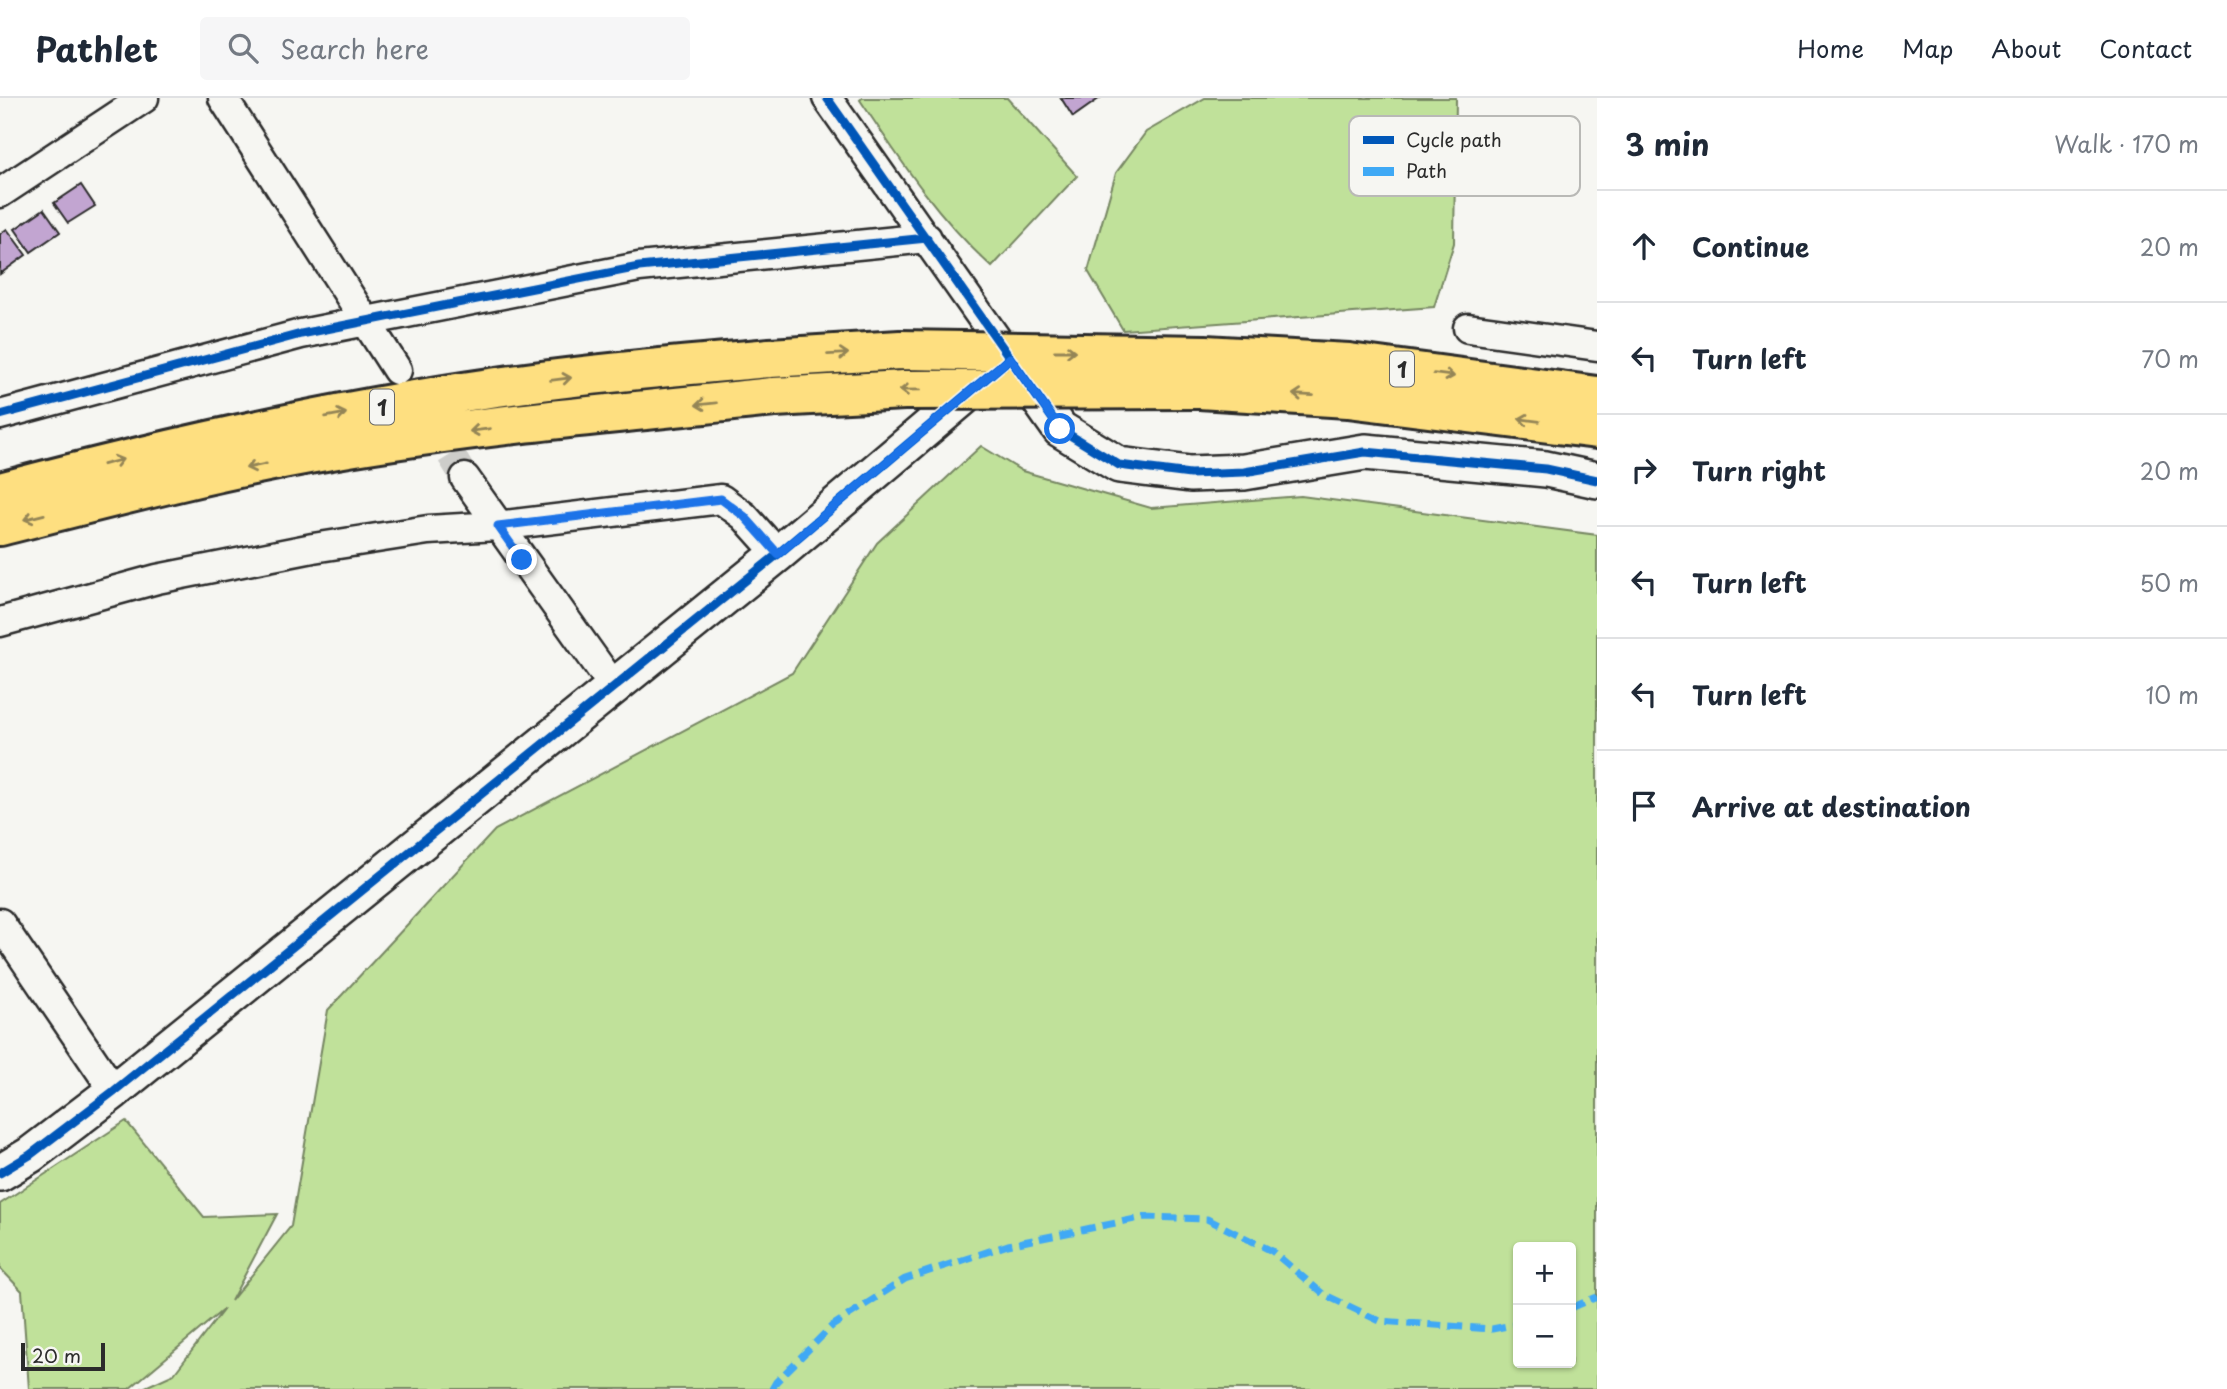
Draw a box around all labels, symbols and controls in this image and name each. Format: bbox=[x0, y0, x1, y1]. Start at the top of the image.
search box bbox=[200, 17, 690, 80]
text: Pathlet bbox=[35, 23, 158, 73]
icon: search bbox=[224, 29, 262, 67]
text: Search here bbox=[280, 29, 429, 68]
text: Home bbox=[1797, 30, 1864, 66]
text: Map bbox=[1902, 30, 1953, 66]
text: About bbox=[1991, 30, 2061, 66]
text: Contact bbox=[2099, 30, 2192, 66]
legend bbox=[1349, 116, 1580, 196]
text: 3 min bbox=[1625, 121, 1710, 166]
text: Cycle path bbox=[1406, 125, 1502, 153]
text: Walk · 170 m bbox=[2054, 126, 2199, 161]
text: Path bbox=[1406, 156, 1447, 184]
icon: ahead bbox=[1625, 227, 1663, 265]
text: Continue bbox=[1692, 227, 1809, 266]
text: 20 m bbox=[2140, 229, 2199, 264]
icon: left bbox=[1625, 339, 1663, 377]
text: Turn left bbox=[1692, 339, 1807, 378]
text: 70 m bbox=[2141, 341, 2199, 376]
one-way arrow bbox=[1054, 345, 1077, 358]
one-way arrow bbox=[826, 347, 849, 360]
road number: 1 bbox=[1390, 352, 1414, 386]
one-way arrow bbox=[1432, 368, 1455, 381]
one-way arrow bbox=[549, 373, 571, 386]
one-way arrow bbox=[899, 383, 922, 397]
one-way arrow bbox=[1292, 388, 1315, 401]
road number: 1 bbox=[370, 390, 394, 424]
one-way arrow bbox=[696, 397, 718, 410]
one-way arrow bbox=[324, 408, 347, 421]
route start bbox=[1044, 413, 1075, 444]
one-way arrow bbox=[1518, 414, 1541, 427]
one-way arrow bbox=[470, 423, 492, 436]
icon: right bbox=[1625, 451, 1663, 489]
text: Turn right bbox=[1692, 451, 1826, 490]
text: 20 m bbox=[2140, 453, 2199, 488]
one-way arrow bbox=[102, 455, 124, 468]
one-way arrow bbox=[245, 459, 268, 473]
one-way arrow bbox=[23, 511, 46, 524]
route end bbox=[506, 544, 537, 575]
icon: left bbox=[1625, 563, 1663, 601]
text: Turn left bbox=[1692, 563, 1807, 602]
text: 50 m bbox=[2139, 565, 2199, 600]
icon: left bbox=[1625, 675, 1663, 713]
text: Turn left bbox=[1692, 675, 1807, 714]
text: 10 m bbox=[2145, 677, 2199, 712]
icon: arrive bbox=[1625, 787, 1663, 825]
text: Arrive at destination bbox=[1692, 787, 1971, 826]
map controls bbox=[1513, 1242, 1576, 1368]
button: + bbox=[1513, 1242, 1576, 1305]
button: − bbox=[1513, 1305, 1576, 1368]
scale bar bbox=[21, 1340, 105, 1372]
text: 20 m bbox=[32, 1341, 81, 1369]

